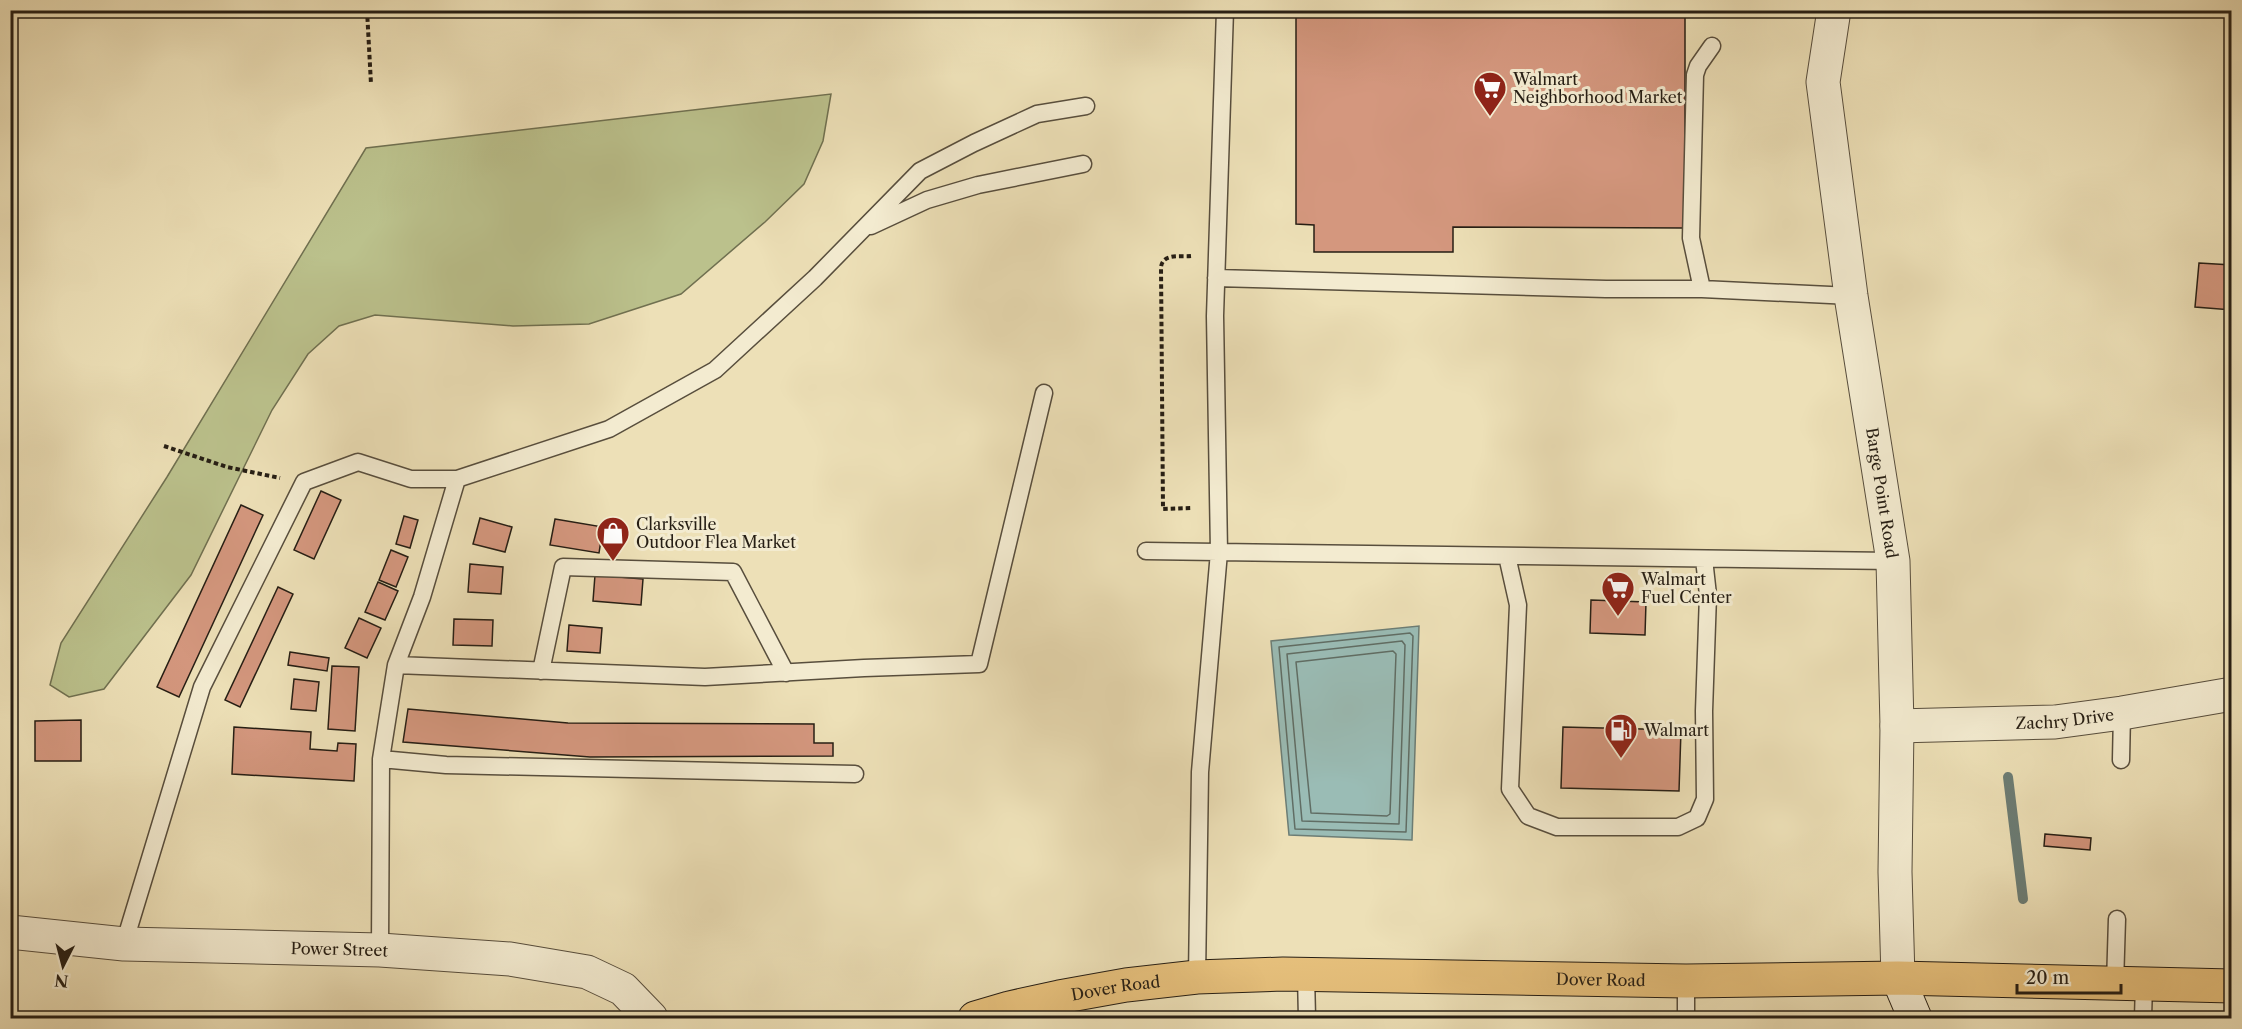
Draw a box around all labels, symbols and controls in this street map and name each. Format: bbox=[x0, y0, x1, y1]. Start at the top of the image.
place label: Walmart Neighborhood Market bbox=[1512, 69, 1683, 107]
supermarket icon: Walmart Neighborhood Market bbox=[1472, 70, 1508, 117]
street label: Barge Point Road bbox=[1862, 426, 1902, 560]
place label: Clarksville Outdoor Flea Market bbox=[636, 514, 796, 552]
shop icon: Clarksville Outdoor Flea Market bbox=[595, 515, 631, 562]
place label: Walmart Fuel Center bbox=[1640, 569, 1732, 607]
supermarket icon: Walmart Fuel Center bbox=[1600, 570, 1636, 617]
street label: Zachry Drive bbox=[2015, 704, 2115, 733]
fuel station icon: Walmart bbox=[1603, 712, 1639, 759]
place label: Walmart bbox=[1643, 720, 1709, 740]
north arrow bbox=[33, 936, 93, 996]
street label: Power Street bbox=[290, 938, 389, 961]
scale bar bbox=[2017, 957, 2120, 995]
text: 20 m bbox=[2026, 967, 2070, 989]
street label: Dover Road bbox=[1556, 969, 1646, 990]
text: N bbox=[53, 970, 69, 992]
street label: Dover Road bbox=[1069, 971, 1161, 1005]

